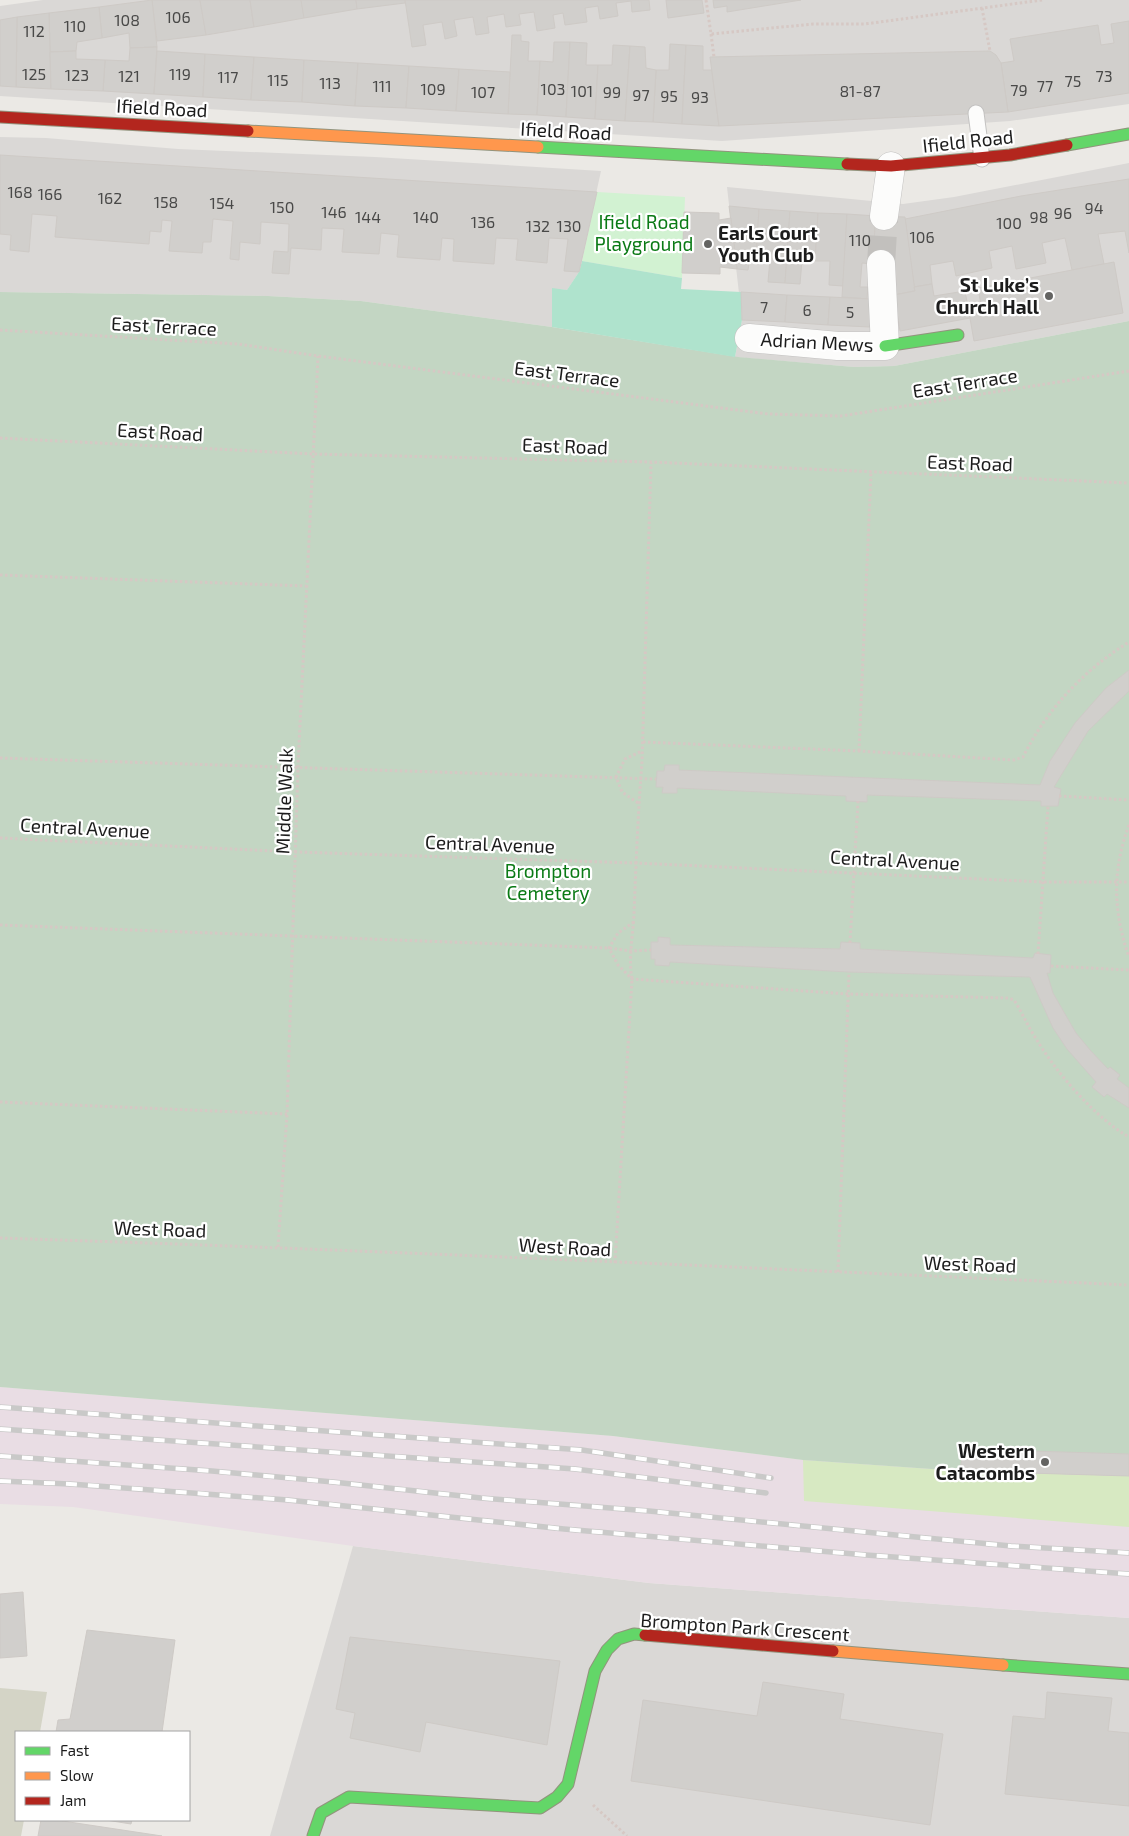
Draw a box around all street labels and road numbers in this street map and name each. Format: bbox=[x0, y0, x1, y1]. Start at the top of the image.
street label: Ifield Road bbox=[116, 94, 208, 121]
street label: Ifield Road bbox=[520, 117, 612, 144]
street label: Ifield Road bbox=[921, 124, 1015, 157]
street label: East Terrace bbox=[111, 311, 218, 340]
street label: Adrian Mews bbox=[760, 327, 874, 356]
street label: East Terrace bbox=[513, 356, 621, 391]
street label: East Terrace bbox=[911, 363, 1019, 402]
street label: East Road bbox=[116, 418, 204, 445]
street label: East Road bbox=[522, 433, 608, 458]
street label: East Road bbox=[927, 450, 1013, 475]
street label: Middle Walk bbox=[270, 747, 297, 855]
street label: Central Avenue bbox=[20, 813, 151, 842]
street label: Central Avenue bbox=[425, 830, 555, 857]
street label: Central Avenue bbox=[830, 845, 961, 874]
street label: West Road bbox=[113, 1215, 207, 1242]
street label: West Road bbox=[518, 1233, 612, 1260]
street label: West Road bbox=[923, 1250, 1017, 1277]
street label: Brompton Park Crescent bbox=[640, 1608, 850, 1645]

